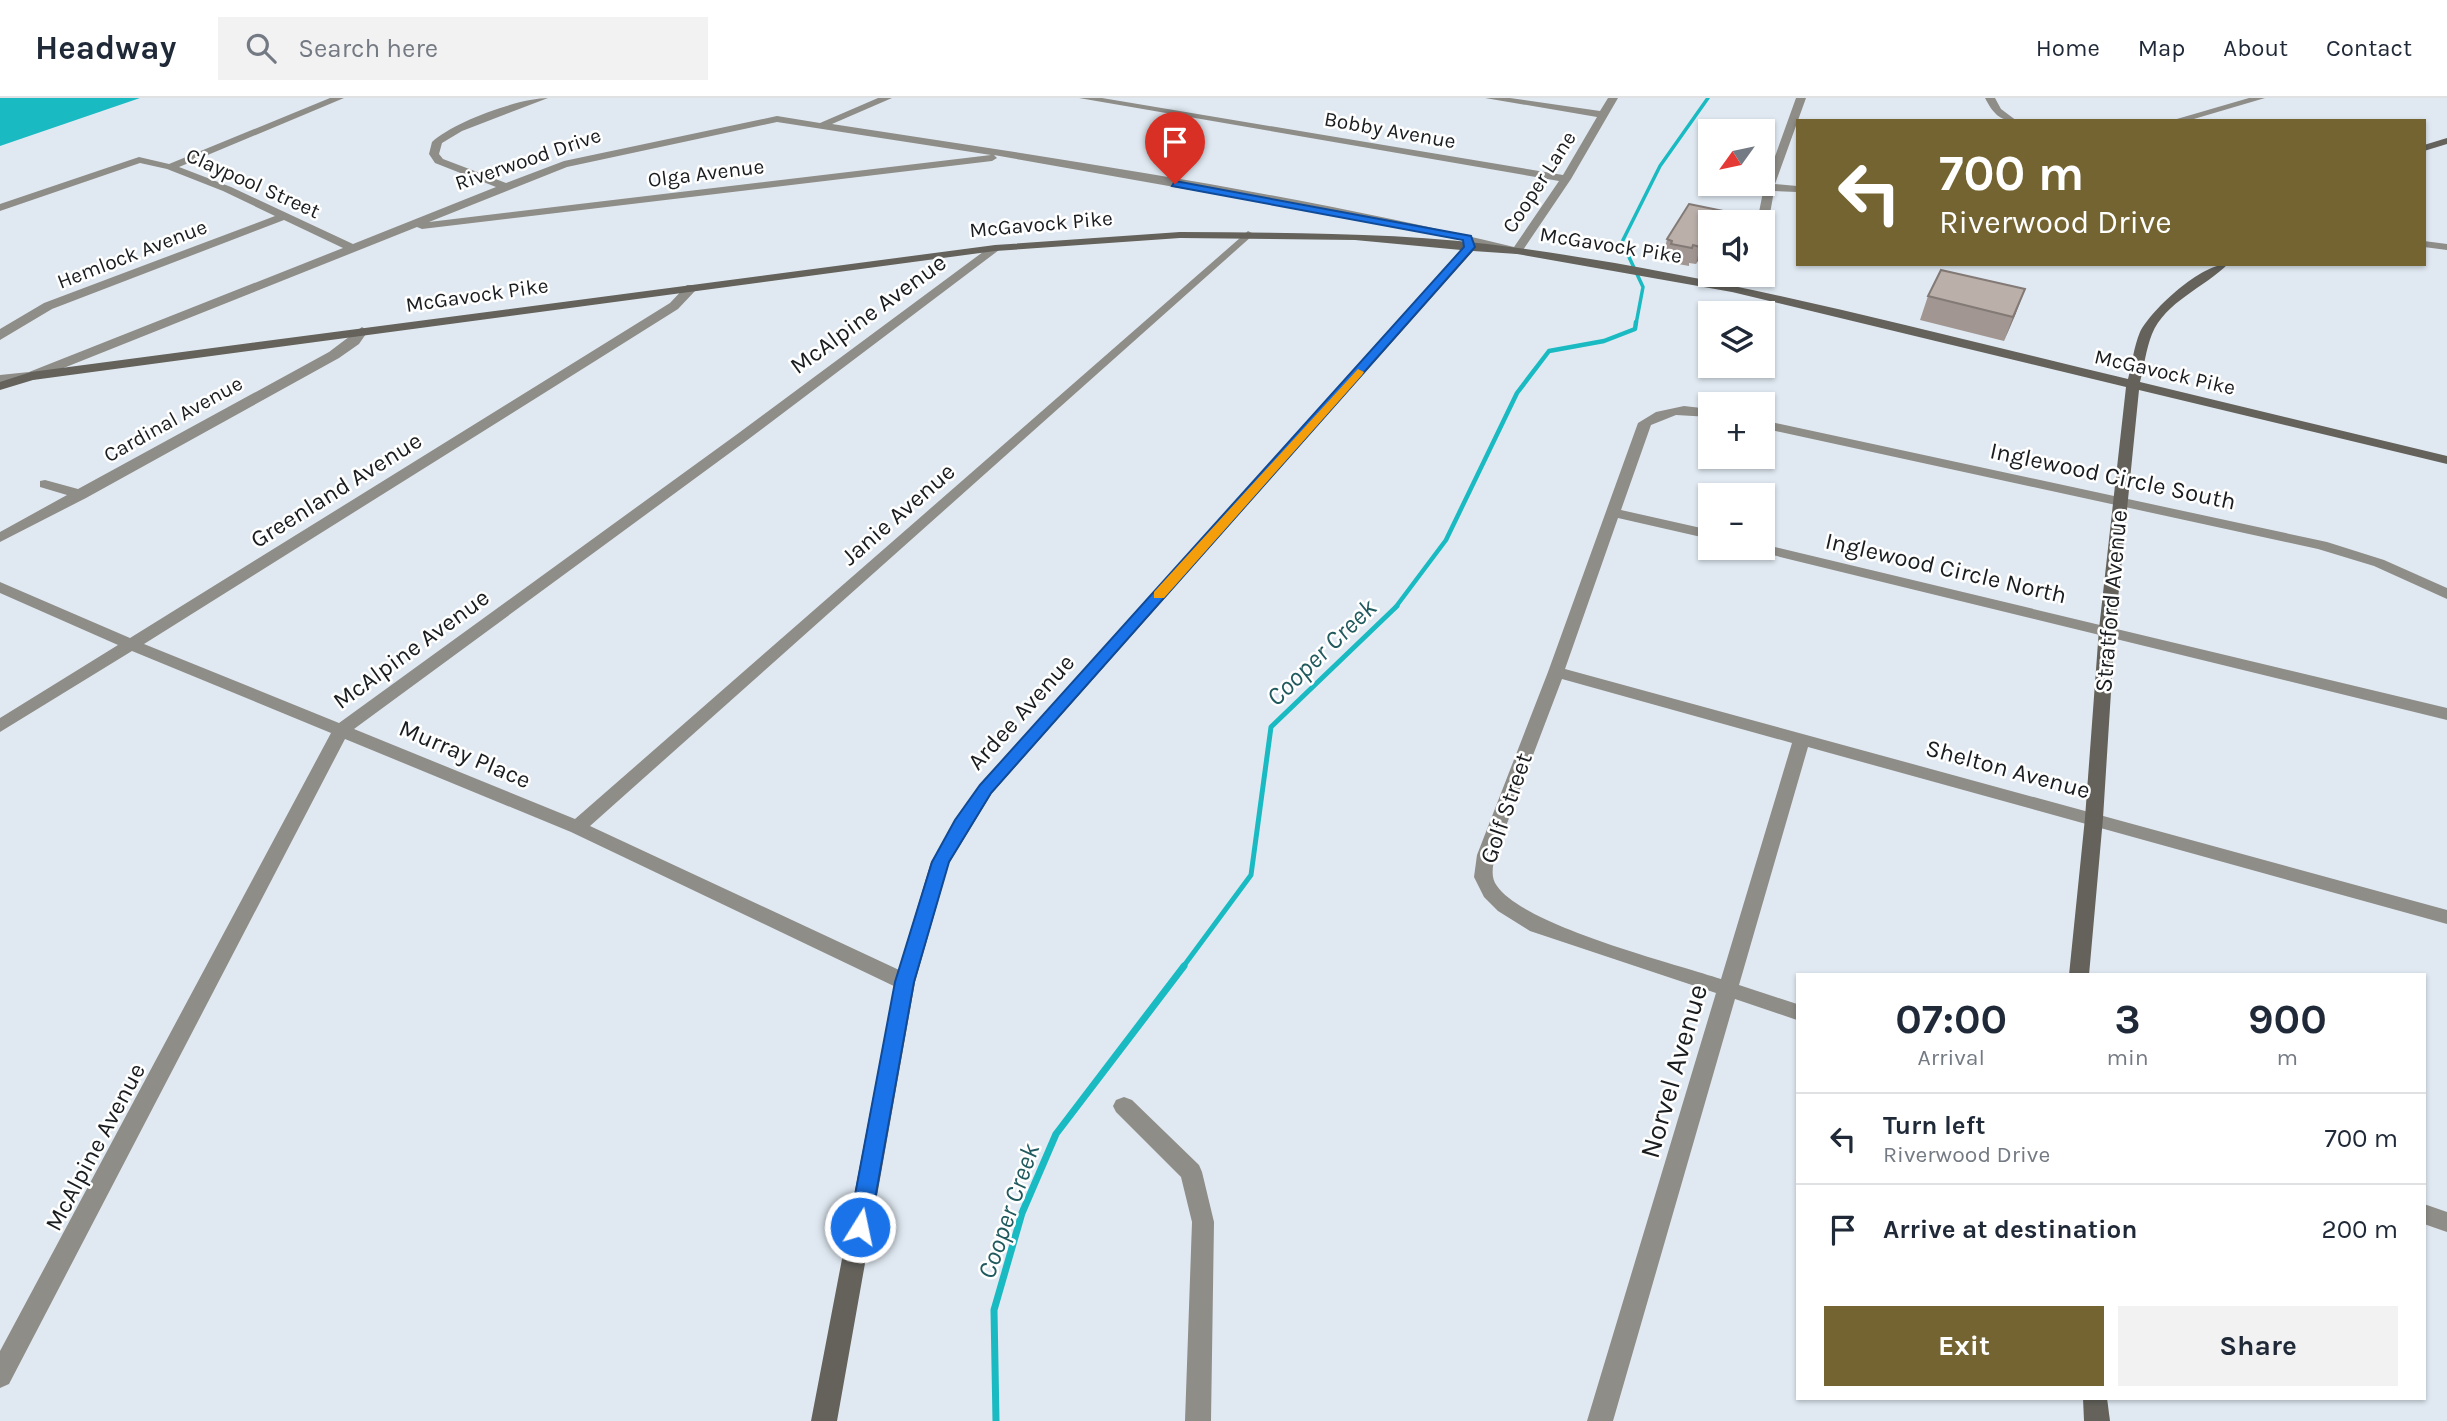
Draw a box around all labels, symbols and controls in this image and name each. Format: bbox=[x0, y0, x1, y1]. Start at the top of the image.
search box bbox=[218, 17, 708, 80]
text: Headway bbox=[35, 29, 176, 67]
icon: search bbox=[242, 29, 280, 67]
text: Search here bbox=[298, 33, 438, 64]
text: Home bbox=[2036, 34, 2100, 62]
text: Map bbox=[2138, 34, 2185, 62]
text: About bbox=[2223, 34, 2288, 62]
text: Contact bbox=[2326, 34, 2412, 62]
street label: Bobby Avenue bbox=[1322, 107, 1458, 153]
pin bbox=[1145, 112, 1205, 184]
north arrow bbox=[1698, 119, 1774, 196]
map controls bbox=[1698, 119, 1775, 560]
street label: Riverwood Drive bbox=[452, 123, 604, 195]
icon: arrive bbox=[1156, 123, 1194, 161]
street label: Cooper Lane bbox=[1497, 127, 1581, 237]
street label: Claypool Street bbox=[182, 143, 324, 223]
text: 700 m bbox=[1939, 145, 2084, 202]
icon: left bbox=[1824, 147, 1915, 238]
street label: Olga Avenue bbox=[646, 154, 766, 192]
text: Riverwood Drive bbox=[1939, 204, 2172, 241]
street label: McGavock Pike bbox=[968, 206, 1114, 242]
button: sound bbox=[1698, 210, 1775, 287]
street label: Hemlock Avenue bbox=[54, 214, 210, 294]
street label: McGavock Pike bbox=[1538, 222, 1684, 268]
street label: McAlpine Avenue bbox=[785, 248, 951, 380]
street label: McGavock Pike bbox=[404, 273, 550, 317]
button: layers bbox=[1698, 301, 1775, 378]
street label: McGavock Pike bbox=[2092, 344, 2238, 400]
street label: Cardinal Avenue bbox=[99, 371, 247, 467]
button: + bbox=[1698, 392, 1775, 469]
street label: Greenland Avenue bbox=[245, 426, 427, 554]
street label: Inglewood Circle South bbox=[1987, 436, 2239, 516]
street label: Janie Avenue bbox=[835, 457, 961, 571]
button: − bbox=[1698, 483, 1775, 560]
street label: Stratford Avenue bbox=[2089, 508, 2133, 694]
street label: Inglewood Circle North bbox=[1823, 527, 2069, 609]
street label: McAlpine Avenue bbox=[328, 583, 494, 715]
water label: Cooper Creek bbox=[1260, 592, 1383, 712]
street label: Ardee Avenue bbox=[962, 648, 1080, 776]
street label: Murray Place bbox=[395, 714, 535, 794]
street label: Shelton Avenue bbox=[1923, 734, 2093, 804]
street label: Golf Street bbox=[1474, 749, 1538, 867]
street label: Norvel Avenue bbox=[1633, 980, 1714, 1162]
text: 07:00 bbox=[1895, 994, 2007, 1044]
text: 3 bbox=[2115, 994, 2141, 1044]
text: 900 bbox=[2248, 994, 2327, 1044]
text: Arrival bbox=[1918, 1044, 1985, 1071]
text: min bbox=[2106, 1044, 2149, 1071]
text: m bbox=[2277, 1044, 2298, 1071]
street label: McAlpine Avenue bbox=[39, 1058, 151, 1236]
text: Turn left bbox=[1883, 1110, 1985, 1141]
icon: left bbox=[1824, 1120, 1862, 1158]
text: 700 m bbox=[2324, 1123, 2398, 1154]
water label: Cooper Creek bbox=[971, 1139, 1046, 1283]
text: Riverwood Drive bbox=[1883, 1141, 2050, 1168]
position arrow bbox=[823, 1190, 897, 1264]
icon: arrive bbox=[1824, 1211, 1862, 1249]
text: Arrive at destination bbox=[1883, 1214, 2137, 1245]
text: 200 m bbox=[2322, 1214, 2398, 1245]
button: Exit bbox=[1824, 1306, 2104, 1386]
button: Share bbox=[2118, 1306, 2398, 1386]

